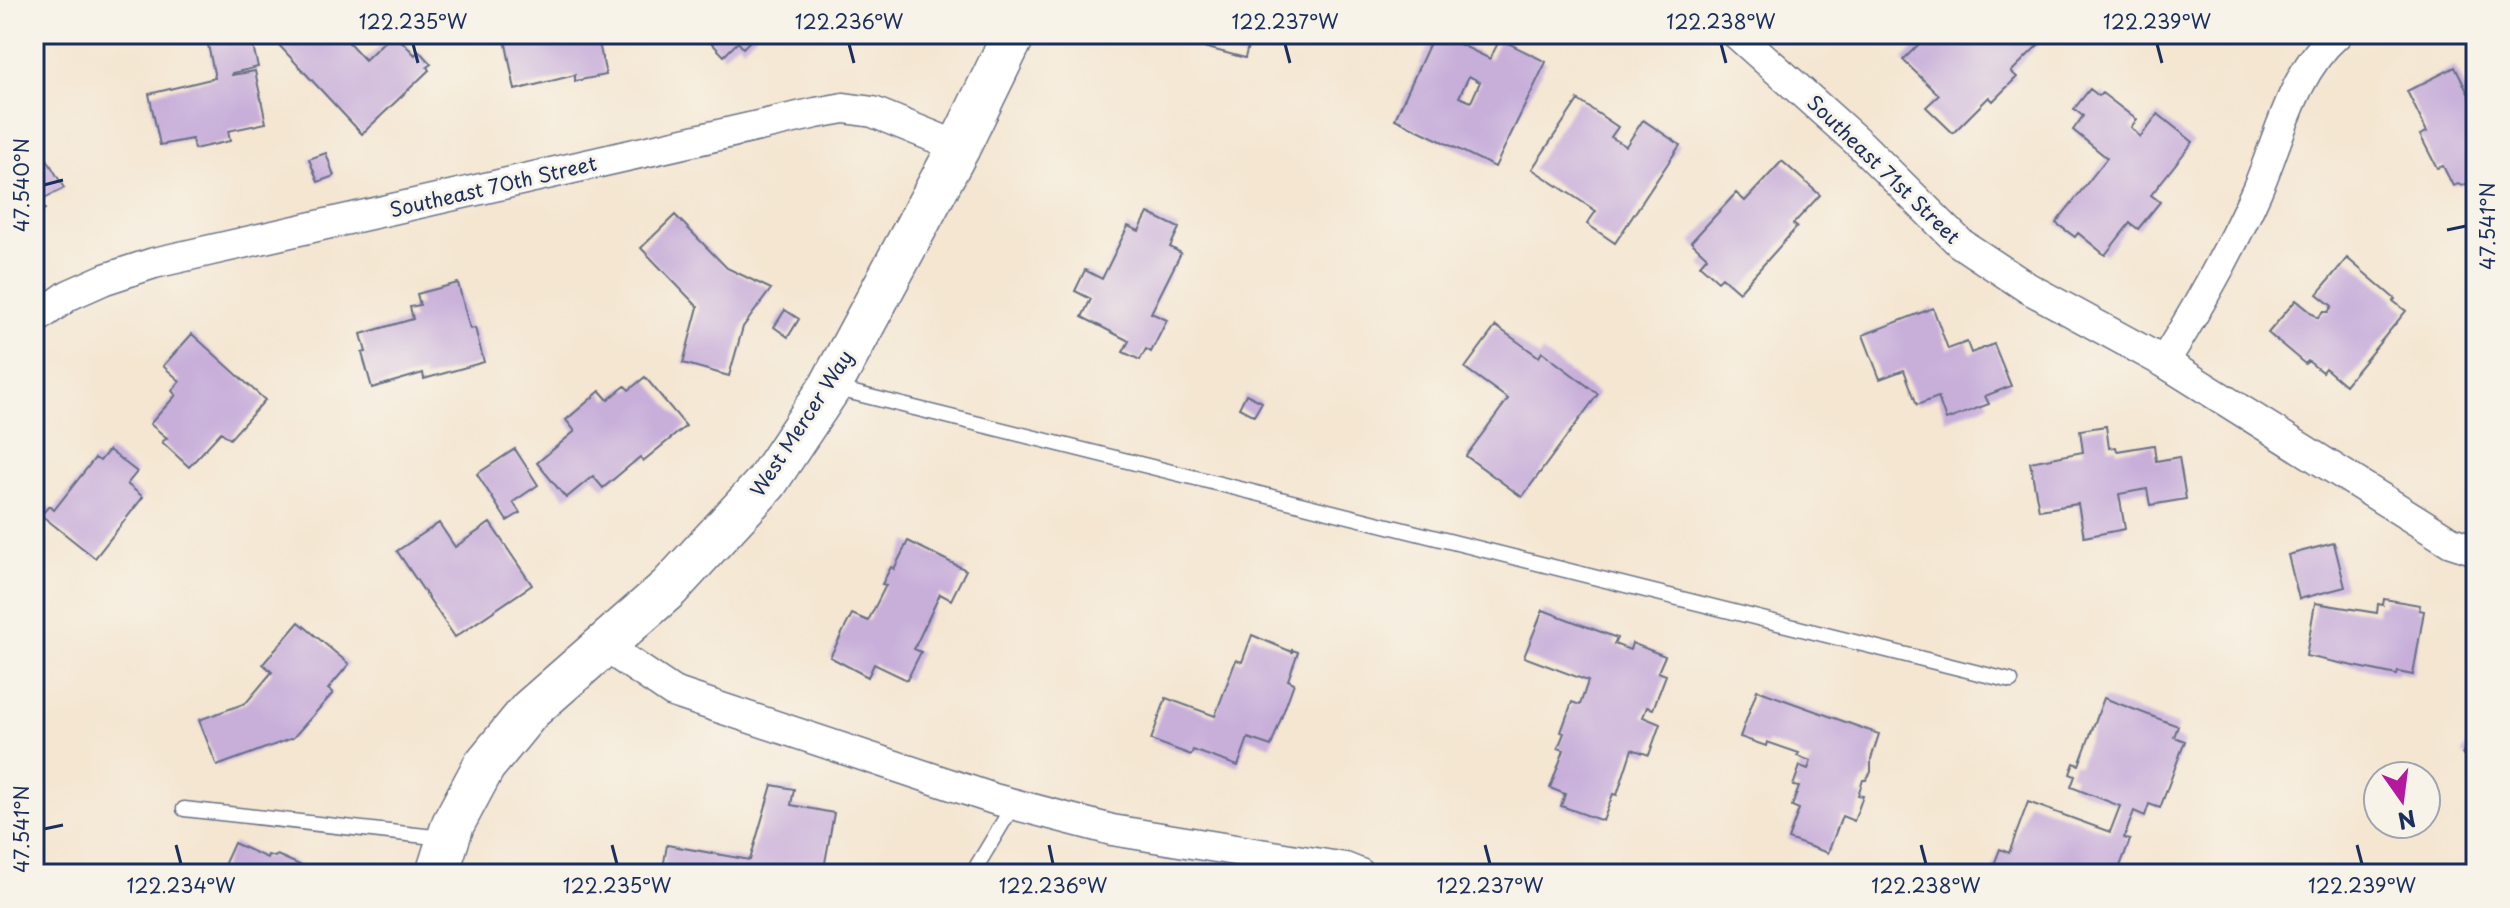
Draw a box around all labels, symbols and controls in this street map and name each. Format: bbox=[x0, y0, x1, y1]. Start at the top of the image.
text: 122.235°W bbox=[359, 6, 468, 36]
text: 122.236°W bbox=[795, 6, 904, 36]
text: 122.237°W bbox=[1232, 6, 1339, 36]
text: 122.238°W bbox=[1666, 6, 1776, 36]
text: 122.239°W bbox=[2103, 6, 2211, 36]
street label: Southeast 71st Street bbox=[1801, 88, 1967, 250]
text: 47.540°N bbox=[6, 138, 36, 232]
street label: Southeast 70th Street bbox=[386, 148, 600, 224]
text: 47.541°N bbox=[2472, 182, 2502, 270]
street label: West Mercer Way bbox=[742, 344, 860, 502]
north arrow bbox=[2362, 760, 2442, 840]
text: 47.541°N bbox=[6, 785, 36, 873]
text: N bbox=[2395, 803, 2420, 839]
text: 122.234°W bbox=[126, 870, 236, 900]
text: 122.235°W bbox=[563, 870, 672, 900]
text: 122.236°W bbox=[999, 870, 1108, 900]
text: 122.237°W bbox=[1437, 870, 1544, 900]
text: 122.238°W bbox=[1871, 870, 1981, 900]
text: 122.239°W bbox=[2308, 870, 2416, 900]

